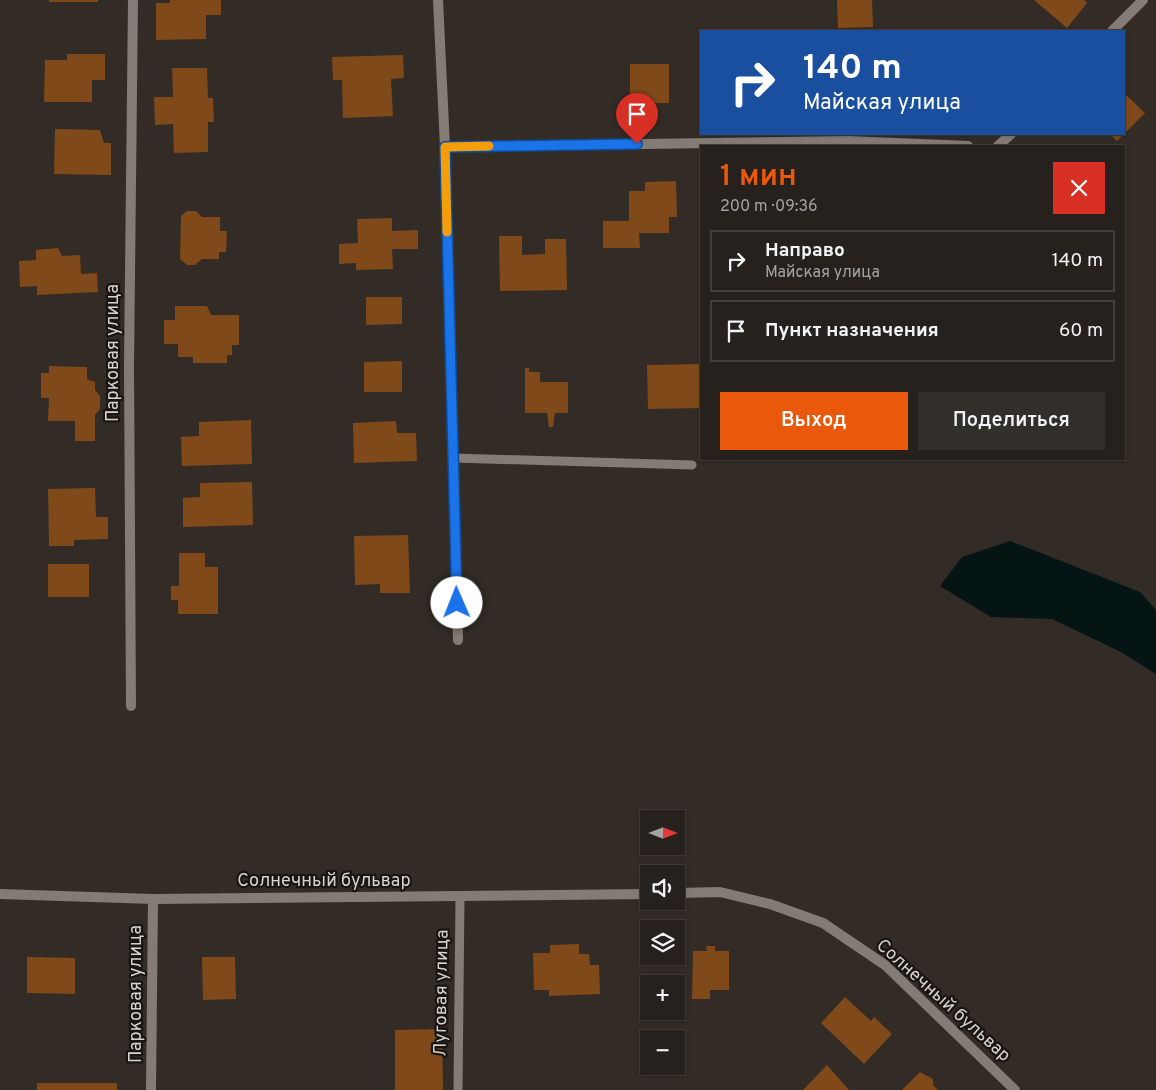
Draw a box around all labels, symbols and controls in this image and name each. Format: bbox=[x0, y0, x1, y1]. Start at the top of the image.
text: 140 m bbox=[803, 47, 902, 91]
icon: right bbox=[720, 50, 785, 115]
text: Майская улица bbox=[803, 90, 961, 117]
pin bbox=[616, 93, 658, 144]
icon: arrive bbox=[623, 100, 651, 128]
text: 1 мин bbox=[720, 159, 797, 196]
button: close bbox=[1053, 162, 1105, 214]
text: 200 m · 09:36 bbox=[720, 197, 818, 217]
text: Направо bbox=[765, 239, 845, 263]
icon: right bbox=[722, 247, 750, 275]
text: 140 m bbox=[1052, 249, 1103, 273]
text: Майская улица bbox=[765, 263, 880, 283]
street label: Парковая улица bbox=[102, 284, 125, 422]
icon: arrive bbox=[722, 317, 750, 345]
text: Пункт назначения bbox=[765, 319, 939, 343]
text: 60 m bbox=[1059, 319, 1103, 343]
button: Выход bbox=[720, 392, 908, 450]
button: Поделиться bbox=[918, 392, 1105, 450]
position arrow bbox=[430, 576, 482, 628]
north arrow bbox=[640, 810, 685, 855]
map controls bbox=[640, 810, 685, 1075]
button: sound bbox=[640, 865, 685, 910]
street label: Солнечный бульвар bbox=[237, 870, 411, 893]
button: layers bbox=[640, 920, 685, 965]
street label: Парковая улица bbox=[125, 925, 148, 1063]
street label: Луговая улица bbox=[429, 929, 455, 1057]
street label: Солнечный бульвар bbox=[871, 934, 1015, 1068]
button: + bbox=[640, 975, 685, 1020]
button: − bbox=[640, 1030, 685, 1075]

